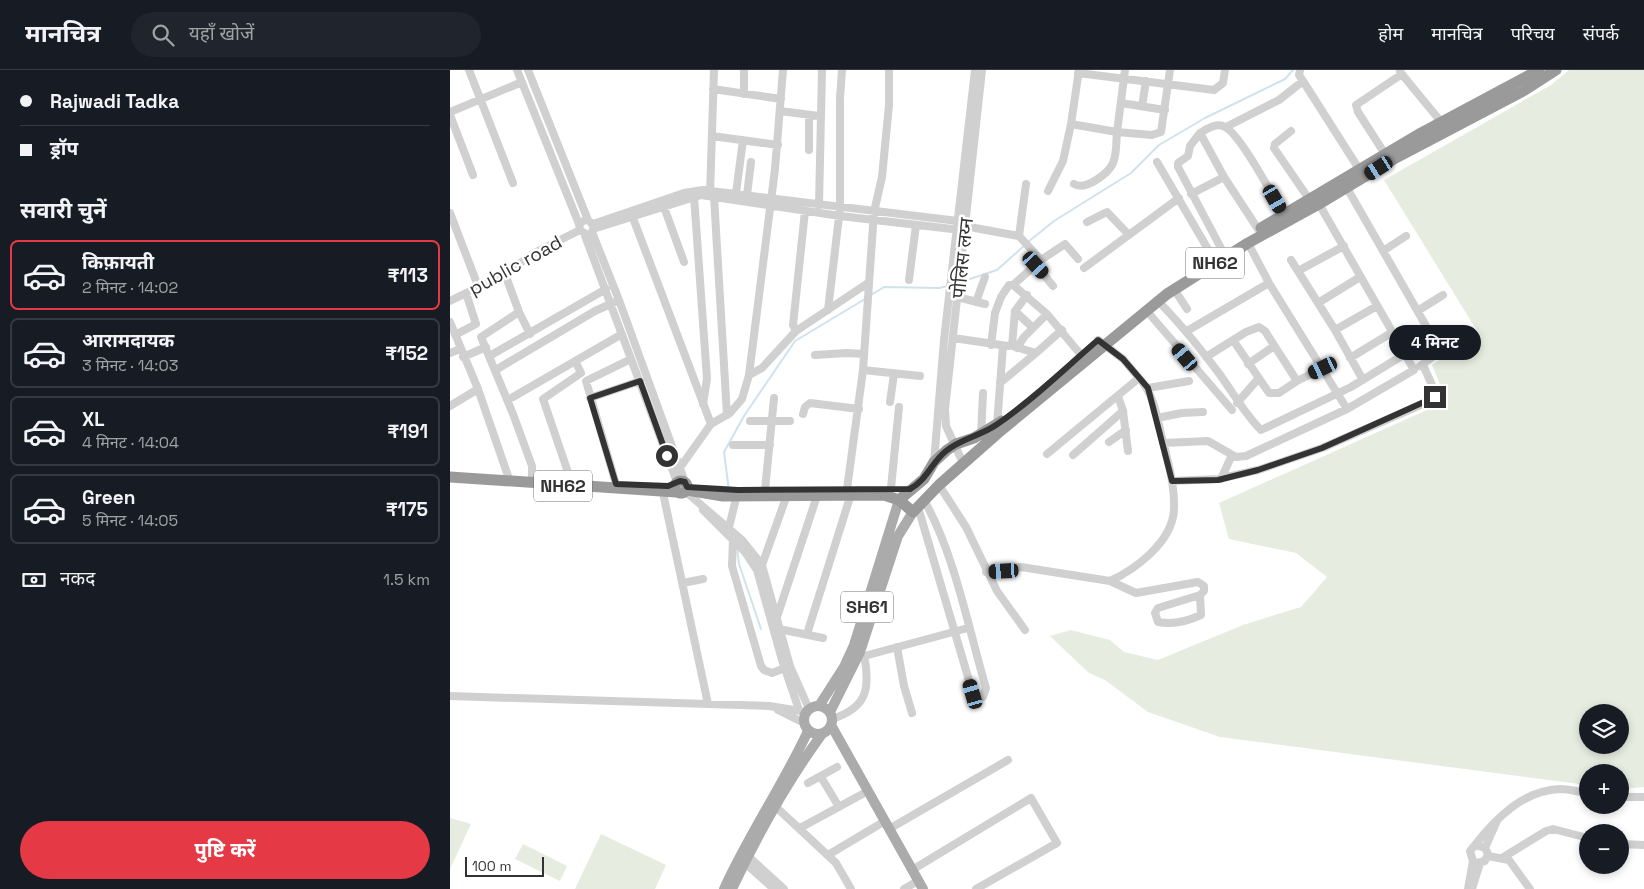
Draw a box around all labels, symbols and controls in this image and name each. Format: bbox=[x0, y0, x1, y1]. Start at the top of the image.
search box bbox=[131, 12, 481, 57]
text: मानचित्र bbox=[25, 18, 101, 49]
icon: search bbox=[149, 21, 177, 49]
text: यहाँ खोजें bbox=[189, 21, 254, 46]
text: होम bbox=[1378, 22, 1403, 45]
text: मानचित्र bbox=[1431, 22, 1483, 45]
text: परिचय bbox=[1511, 22, 1555, 45]
text: संपर्क bbox=[1583, 22, 1619, 45]
text: Rajwadi Tadka bbox=[50, 89, 179, 114]
text: ड्रॉप bbox=[50, 136, 78, 161]
car bbox=[1362, 154, 1395, 182]
car bbox=[1261, 182, 1288, 216]
text: सवारी चुनें bbox=[20, 196, 107, 224]
street label: पोलिस लय्न bbox=[946, 216, 979, 300]
street label: public road bbox=[464, 230, 566, 301]
road number: NH62 bbox=[1186, 248, 1244, 278]
car bbox=[1020, 249, 1051, 281]
text: किफ़ायती bbox=[82, 250, 154, 275]
icon: car bbox=[22, 253, 67, 298]
text: ₹113 bbox=[387, 263, 428, 288]
text: 2 मिनट · 14:02 bbox=[82, 277, 178, 298]
callout: 4 मिनट bbox=[1389, 325, 1481, 360]
text: आरामदायक bbox=[82, 328, 174, 353]
icon: car bbox=[22, 331, 67, 376]
text: 4 मिनट bbox=[1411, 332, 1459, 353]
text: ₹152 bbox=[385, 341, 428, 366]
car bbox=[1169, 341, 1200, 373]
text: 3 मिनट · 14:03 bbox=[82, 355, 178, 376]
car bbox=[1306, 355, 1339, 381]
route end bbox=[1424, 386, 1446, 408]
text: XL bbox=[82, 407, 105, 432]
icon: car bbox=[22, 409, 67, 454]
text: ₹191 bbox=[387, 419, 428, 444]
text: 4 मिनट · 14:04 bbox=[82, 432, 179, 453]
route start bbox=[656, 445, 678, 467]
road number: NH62 bbox=[534, 471, 592, 502]
text: Green bbox=[82, 485, 135, 510]
icon: car bbox=[22, 487, 67, 532]
text: ₹175 bbox=[386, 497, 428, 522]
text: 5 मिनट · 14:05 bbox=[82, 510, 178, 531]
car bbox=[988, 563, 1019, 579]
icon: cash bbox=[20, 566, 48, 594]
text: नकद bbox=[60, 566, 95, 591]
text: 1.5 km bbox=[383, 569, 430, 590]
road number: SH61 bbox=[841, 592, 893, 622]
car bbox=[961, 678, 984, 710]
map controls bbox=[1579, 704, 1629, 874]
button: layers bbox=[1579, 704, 1629, 754]
button: + bbox=[1579, 764, 1629, 814]
button: पुष्टि करें bbox=[20, 821, 430, 879]
button: − bbox=[1579, 824, 1629, 874]
scale bar bbox=[465, 854, 544, 877]
text: 100 m bbox=[472, 857, 511, 875]

